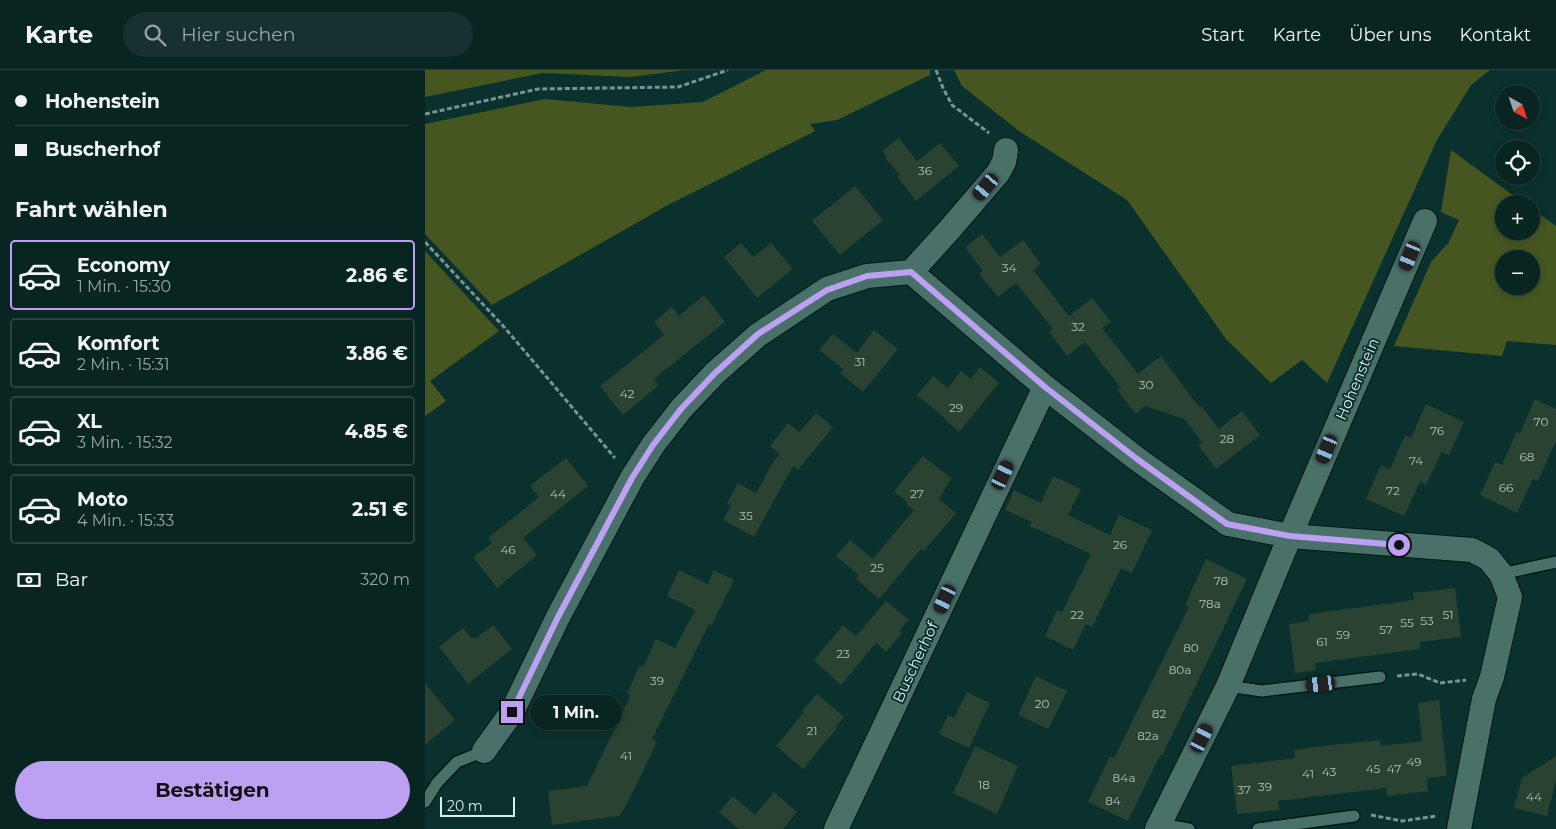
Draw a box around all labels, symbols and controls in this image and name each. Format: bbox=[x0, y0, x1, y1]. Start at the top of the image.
search box bbox=[123, 12, 473, 57]
text: Karte bbox=[25, 20, 93, 49]
icon: search bbox=[141, 21, 169, 49]
text: Hier suchen bbox=[181, 23, 296, 46]
text: Start bbox=[1201, 24, 1245, 46]
text: Karte bbox=[1273, 24, 1321, 46]
text: Über uns bbox=[1349, 24, 1432, 46]
text: Kontakt bbox=[1460, 24, 1531, 46]
north arrow bbox=[1495, 85, 1540, 130]
map controls bbox=[1495, 85, 1540, 295]
text: Hohenstein bbox=[45, 90, 160, 113]
text: Buscherhof bbox=[45, 138, 160, 161]
button: locate bbox=[1495, 140, 1540, 185]
house number: 36 bbox=[918, 163, 932, 178]
car bbox=[970, 171, 1001, 203]
button: + bbox=[1495, 195, 1540, 240]
text: Fahrt wählen bbox=[15, 196, 168, 223]
car bbox=[1397, 239, 1422, 273]
button: − bbox=[1495, 250, 1540, 295]
icon: car bbox=[17, 253, 62, 298]
text: Economy bbox=[77, 254, 170, 277]
house number: 34 bbox=[1002, 260, 1016, 275]
text: 2.86 € bbox=[346, 264, 408, 287]
text: 1 Min. · 15:30 bbox=[77, 277, 171, 296]
house number: 32 bbox=[1071, 319, 1085, 334]
icon: car bbox=[17, 331, 62, 376]
text: Komfort bbox=[77, 332, 159, 355]
street label: Hohenstein bbox=[1331, 335, 1383, 423]
text: 3.86 € bbox=[346, 342, 408, 365]
house number: 31 bbox=[854, 354, 866, 369]
text: 2 Min. · 15:31 bbox=[77, 355, 170, 374]
house number: 30 bbox=[1139, 377, 1153, 392]
house number: 42 bbox=[620, 386, 635, 401]
house number: 29 bbox=[949, 400, 963, 415]
icon: car bbox=[17, 409, 62, 454]
text: XL bbox=[77, 410, 102, 433]
house number: 70 bbox=[1534, 414, 1548, 429]
text: 4.85 € bbox=[345, 420, 408, 443]
house number: 76 bbox=[1430, 423, 1444, 438]
house number: 28 bbox=[1220, 431, 1235, 446]
car bbox=[1314, 432, 1339, 466]
text: 3 Min. · 15:32 bbox=[77, 433, 173, 452]
house number: 68 bbox=[1520, 449, 1535, 464]
house number: 74 bbox=[1409, 453, 1423, 468]
car bbox=[989, 458, 1016, 492]
house number: 66 bbox=[1499, 480, 1513, 495]
house number: 72 bbox=[1386, 483, 1400, 498]
house number: 44 bbox=[550, 486, 566, 501]
house number: 27 bbox=[910, 486, 924, 501]
icon: car bbox=[17, 487, 62, 532]
text: Moto bbox=[77, 488, 128, 511]
text: 2.51 € bbox=[352, 498, 408, 521]
house number: 35 bbox=[739, 508, 753, 523]
text: 4 Min. · 15:33 bbox=[77, 511, 174, 530]
route start bbox=[1388, 534, 1410, 556]
house number: 26 bbox=[1113, 537, 1127, 552]
house number: 46 bbox=[500, 542, 516, 557]
house number: 25 bbox=[870, 560, 884, 575]
icon: cash bbox=[15, 566, 43, 594]
text: Bar bbox=[55, 568, 88, 591]
text: 320 m bbox=[360, 570, 410, 589]
house number: 78 bbox=[1214, 573, 1229, 588]
car bbox=[931, 582, 958, 616]
house number: 78a bbox=[1199, 596, 1221, 611]
house number: 22 bbox=[1070, 607, 1084, 622]
house number: 51 bbox=[1442, 607, 1454, 622]
house number: 53 bbox=[1420, 613, 1434, 628]
house number: 55 bbox=[1400, 615, 1414, 630]
street label: Buscherhof bbox=[888, 618, 942, 705]
house number: 57 bbox=[1379, 622, 1393, 637]
house number: 59 bbox=[1336, 627, 1350, 642]
house number: 61 bbox=[1316, 634, 1328, 649]
house number: 80 bbox=[1183, 640, 1199, 655]
house number: 23 bbox=[836, 646, 850, 661]
house number: 80a bbox=[1169, 662, 1191, 677]
house number: 39 bbox=[650, 673, 664, 688]
car bbox=[1305, 675, 1336, 693]
callout: 1 Min. bbox=[529, 694, 622, 730]
house number: 20 bbox=[1035, 696, 1049, 711]
route end bbox=[501, 701, 523, 723]
text: 1 Min. bbox=[553, 703, 599, 722]
house number: 82 bbox=[1152, 706, 1166, 721]
car bbox=[1188, 721, 1215, 755]
house number: 21 bbox=[806, 723, 818, 738]
house number: 82a bbox=[1137, 728, 1159, 743]
house number: 41 bbox=[620, 748, 632, 763]
house number: 49 bbox=[1406, 754, 1422, 769]
button: Bestätigen bbox=[15, 761, 410, 819]
house number: 45 bbox=[1366, 761, 1381, 776]
house number: 47 bbox=[1387, 761, 1401, 776]
house number: 43 bbox=[1322, 764, 1336, 779]
house number: 41 bbox=[1302, 766, 1314, 781]
house number: 84a bbox=[1112, 770, 1136, 785]
house number: 18 bbox=[978, 777, 990, 792]
house number: 39 bbox=[1258, 779, 1272, 794]
house number: 37 bbox=[1237, 782, 1251, 797]
house number: 44 bbox=[1526, 789, 1542, 804]
house number: 84 bbox=[1105, 793, 1121, 808]
scale bar bbox=[440, 794, 515, 817]
text: 20 m bbox=[447, 797, 483, 815]

